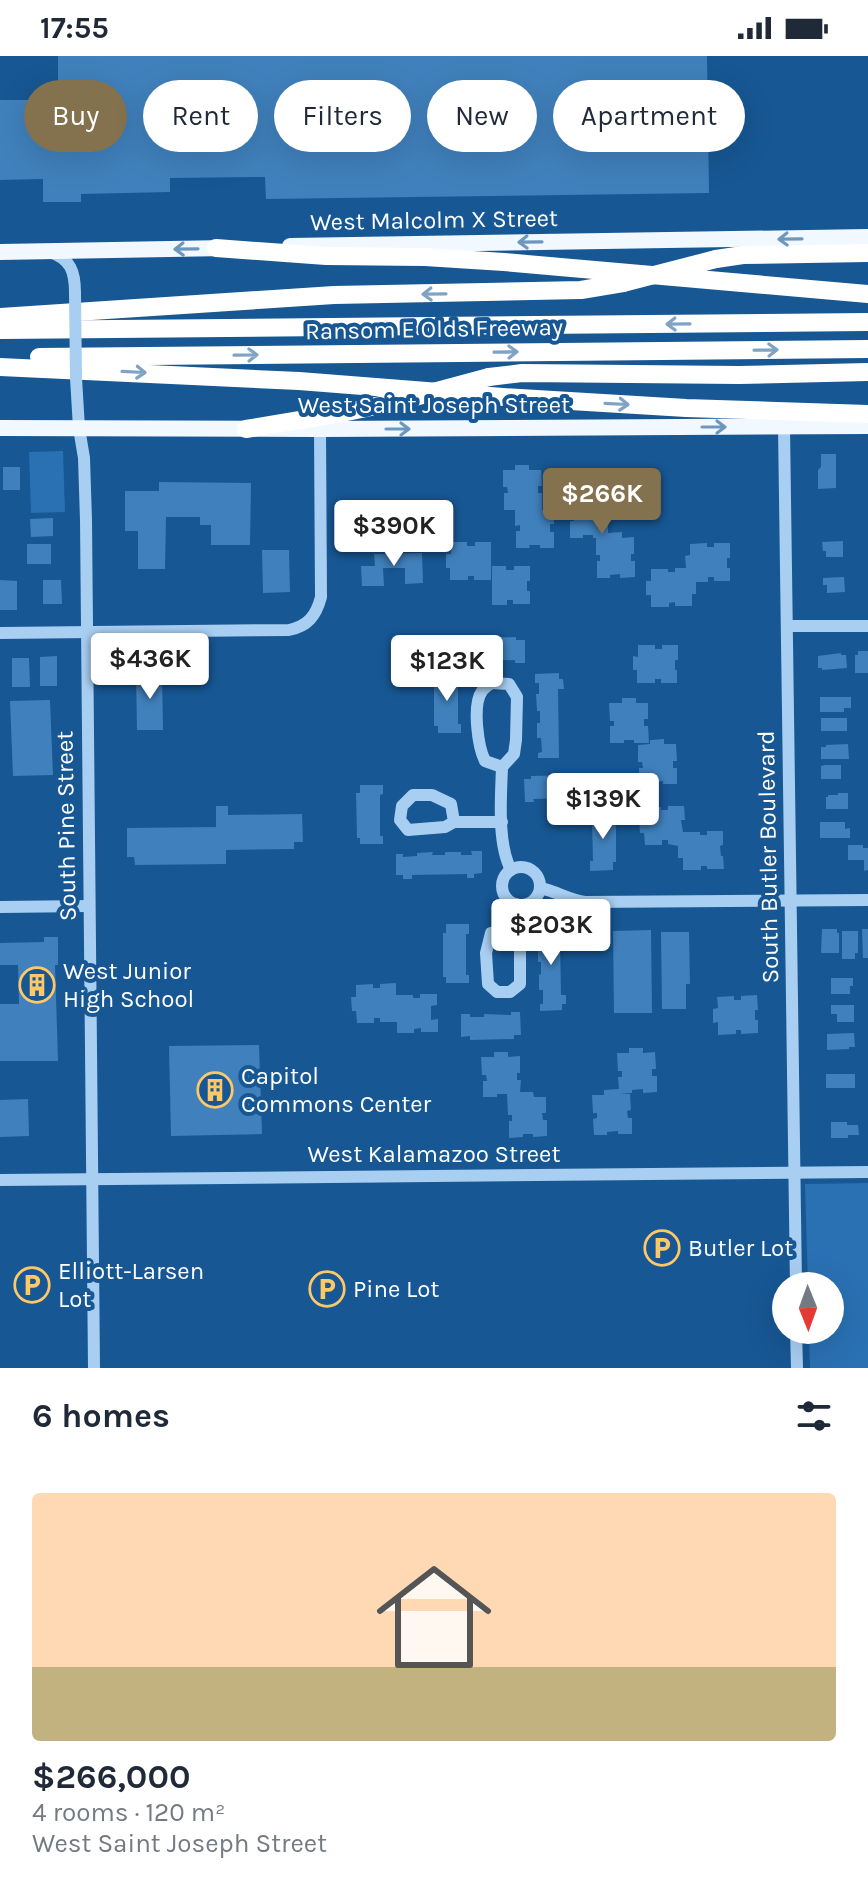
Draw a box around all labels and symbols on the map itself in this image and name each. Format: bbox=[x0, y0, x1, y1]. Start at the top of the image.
street label: West Malcolm X Street bbox=[310, 204, 558, 236]
one-way arrow bbox=[777, 231, 804, 246]
one-way arrow bbox=[517, 234, 544, 250]
one-way arrow bbox=[173, 241, 200, 256]
one-way arrow bbox=[421, 286, 448, 301]
street label: Ransom E Olds Freeway bbox=[305, 313, 563, 345]
one-way arrow bbox=[665, 316, 692, 332]
one-way arrow bbox=[752, 342, 779, 358]
one-way arrow bbox=[492, 345, 519, 360]
one-way arrow bbox=[232, 347, 259, 363]
one-way arrow bbox=[120, 365, 147, 380]
street label: West Saint Joseph Street bbox=[298, 391, 570, 419]
one-way arrow bbox=[603, 397, 630, 412]
one-way arrow bbox=[700, 419, 727, 435]
one-way arrow bbox=[384, 421, 411, 437]
pin: $266K bbox=[546, 468, 658, 536]
pin: $390K bbox=[338, 500, 450, 568]
pin: $436K bbox=[94, 633, 206, 701]
pin: $123K bbox=[391, 635, 503, 703]
street label: South Butler Boulevard bbox=[752, 730, 784, 984]
street label: South Pine Street bbox=[50, 731, 82, 921]
pin: $139K bbox=[547, 773, 659, 841]
pin: $203K bbox=[495, 899, 607, 967]
place label: West Junior High School bbox=[63, 957, 194, 1013]
building icon: West Junior High School bbox=[18, 966, 56, 1004]
place label: Capitol Commons Center bbox=[241, 1062, 432, 1118]
building icon: Capitol Commons Center bbox=[196, 1071, 234, 1109]
street label: West Kalamazoo Street bbox=[308, 1140, 560, 1168]
parking icon: Butler Lot bbox=[643, 1229, 681, 1267]
place label: Butler Lot bbox=[688, 1234, 793, 1262]
place label: Elliott-Larsen Lot bbox=[58, 1257, 204, 1313]
parking icon: Elliott-Larsen Lot bbox=[13, 1266, 51, 1304]
parking icon: Pine Lot bbox=[308, 1270, 346, 1308]
north arrow bbox=[772, 1272, 844, 1344]
place label: Pine Lot bbox=[353, 1275, 439, 1303]

